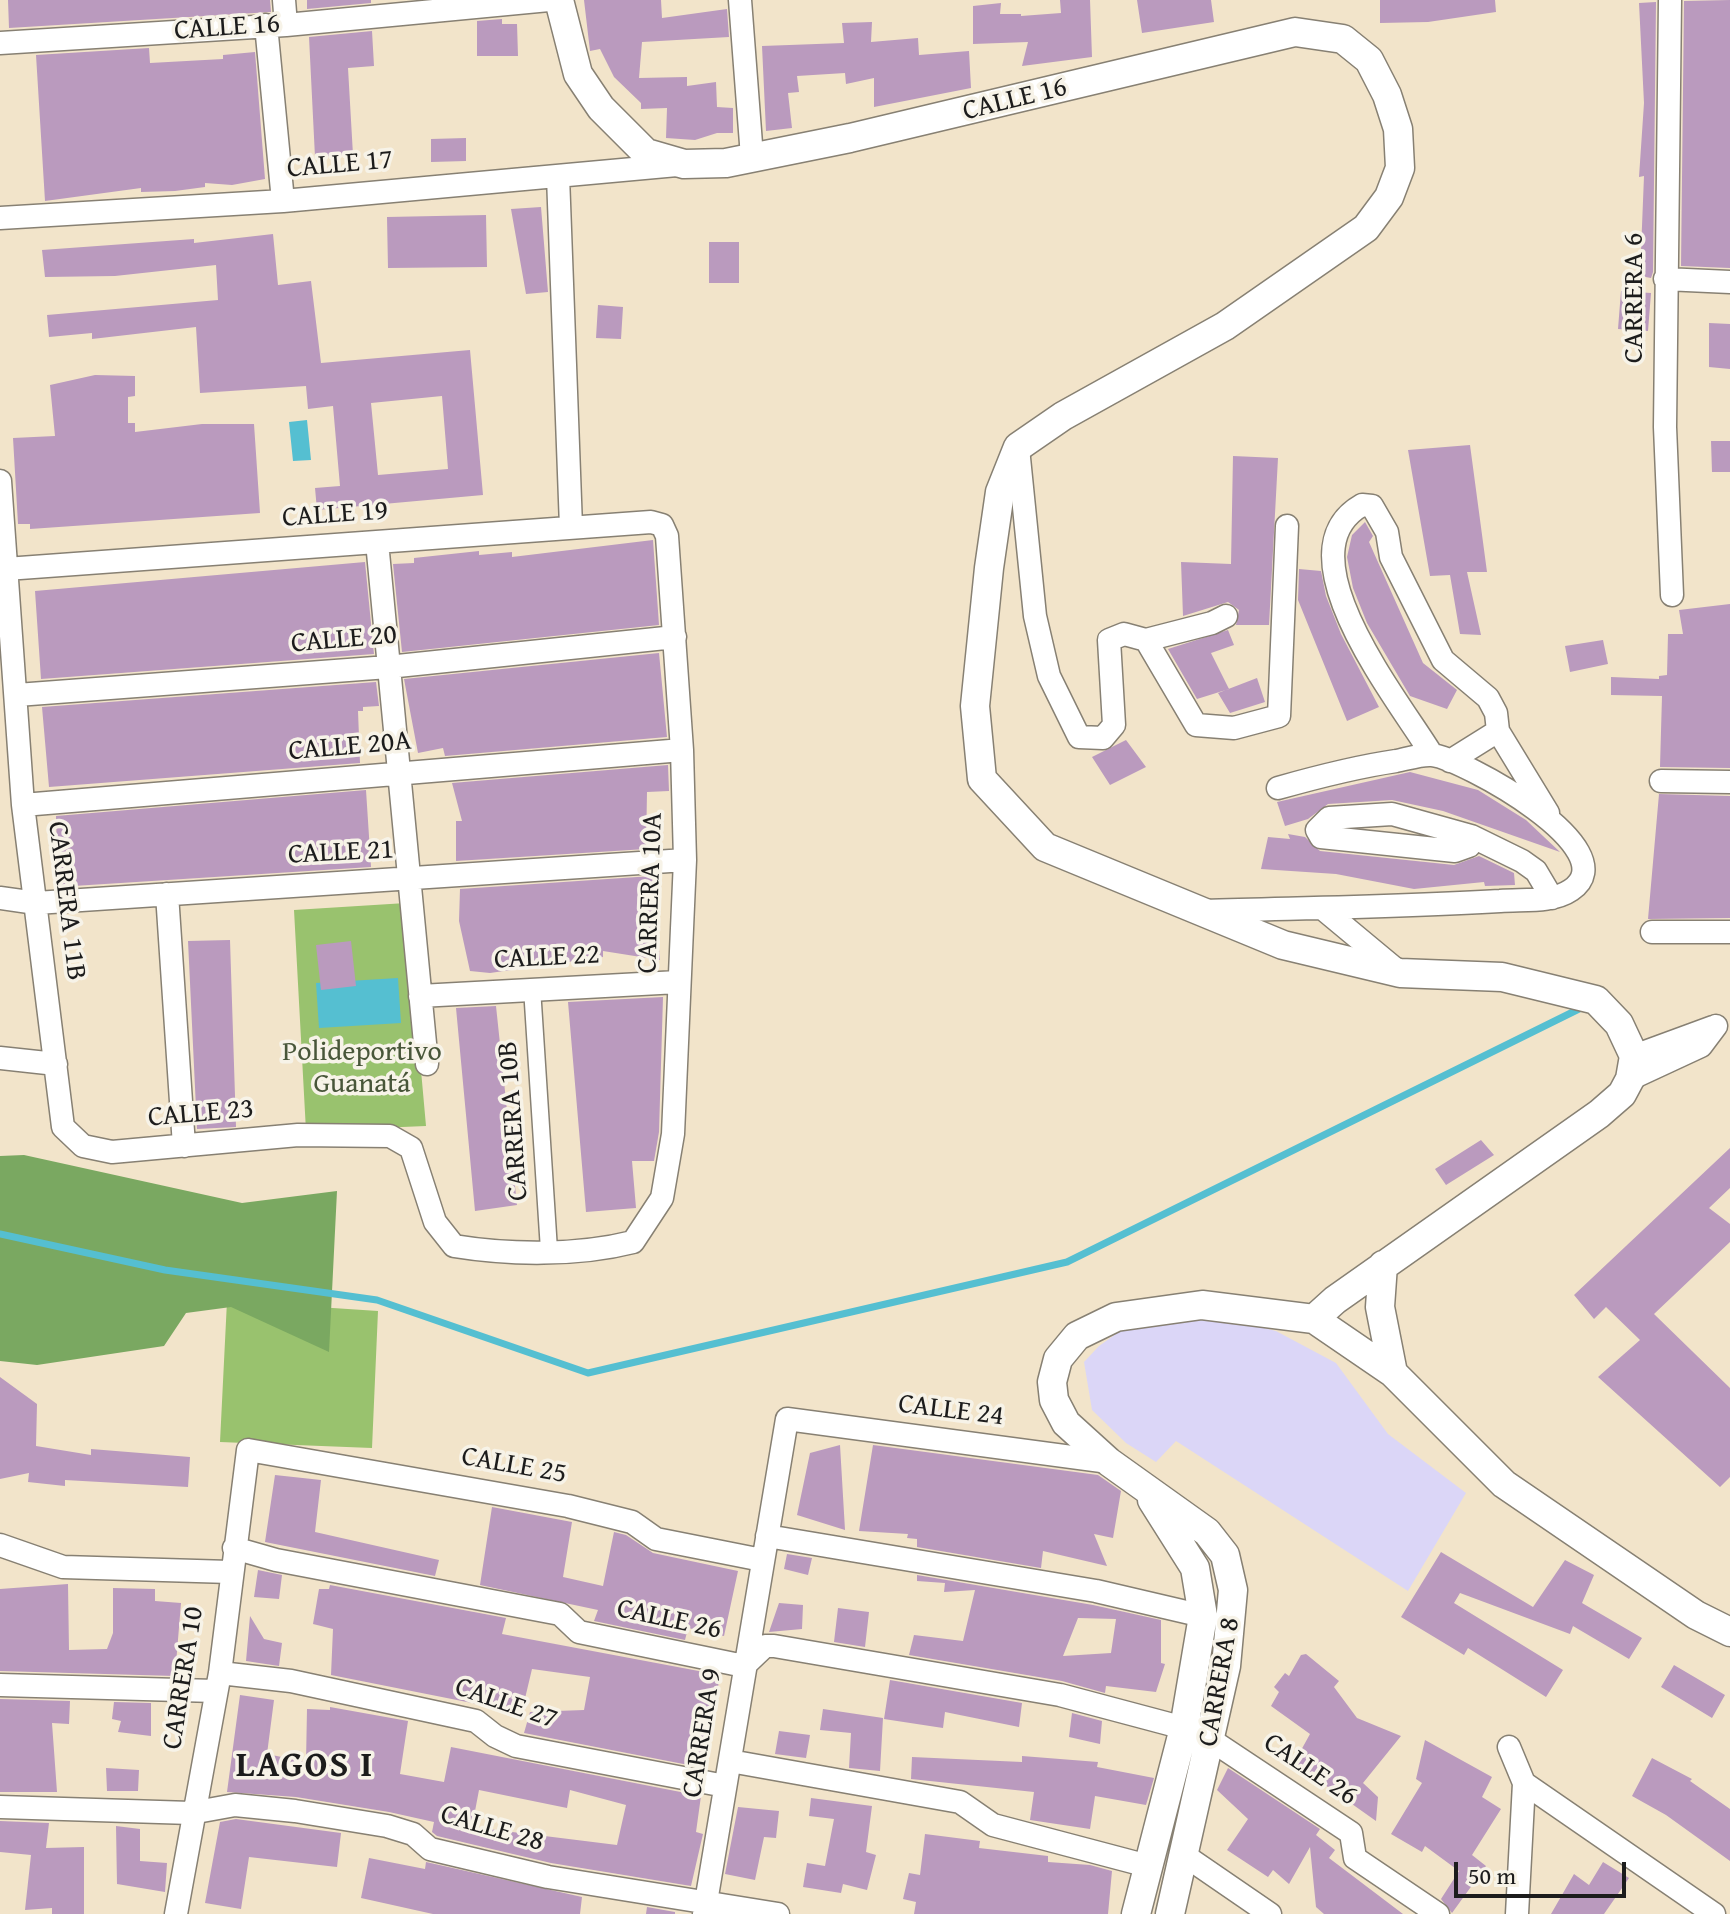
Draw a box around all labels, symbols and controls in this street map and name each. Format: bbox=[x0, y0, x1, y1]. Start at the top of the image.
street label: CALLE 16 bbox=[173, 8, 281, 48]
street label: CALLE 16 bbox=[960, 71, 1070, 129]
street label: CALLE 17 bbox=[286, 144, 394, 186]
street label: CARRERA 6 bbox=[1618, 233, 1652, 363]
street label: CALLE 19 bbox=[281, 495, 389, 535]
street label: CALLE 20 bbox=[290, 619, 398, 661]
street label: CALLE 20A bbox=[287, 725, 413, 769]
street label: CARRERA 10A bbox=[631, 812, 671, 974]
street label: CARRERA 11B bbox=[40, 820, 92, 982]
street label: CALLE 21 bbox=[287, 833, 395, 873]
street label: CALLE 22 bbox=[493, 938, 601, 978]
park label: Polideportivo Guanatá bbox=[282, 1036, 442, 1102]
street label: CARRERA 10B bbox=[492, 1040, 536, 1202]
street label: CALLE 23 bbox=[147, 1093, 255, 1135]
street label: CALLE 24 bbox=[896, 1388, 1006, 1434]
street label: CALLE 25 bbox=[459, 1440, 569, 1492]
street label: CALLE 26 bbox=[614, 1593, 724, 1647]
street label: CARRERA 10 bbox=[156, 1604, 212, 1752]
street label: CARRERA 8 bbox=[1192, 1615, 1248, 1749]
street label: CARRERA 9 bbox=[676, 1666, 730, 1800]
street label: CALLE 27 bbox=[450, 1671, 562, 1737]
street label: CALLE 26 bbox=[1257, 1726, 1363, 1814]
district label: LAGOS I bbox=[236, 1745, 374, 1789]
street label: CALLE 28 bbox=[436, 1798, 548, 1860]
scale bar bbox=[1458, 1846, 1630, 1896]
text: 50 m bbox=[1468, 1858, 1516, 1893]

